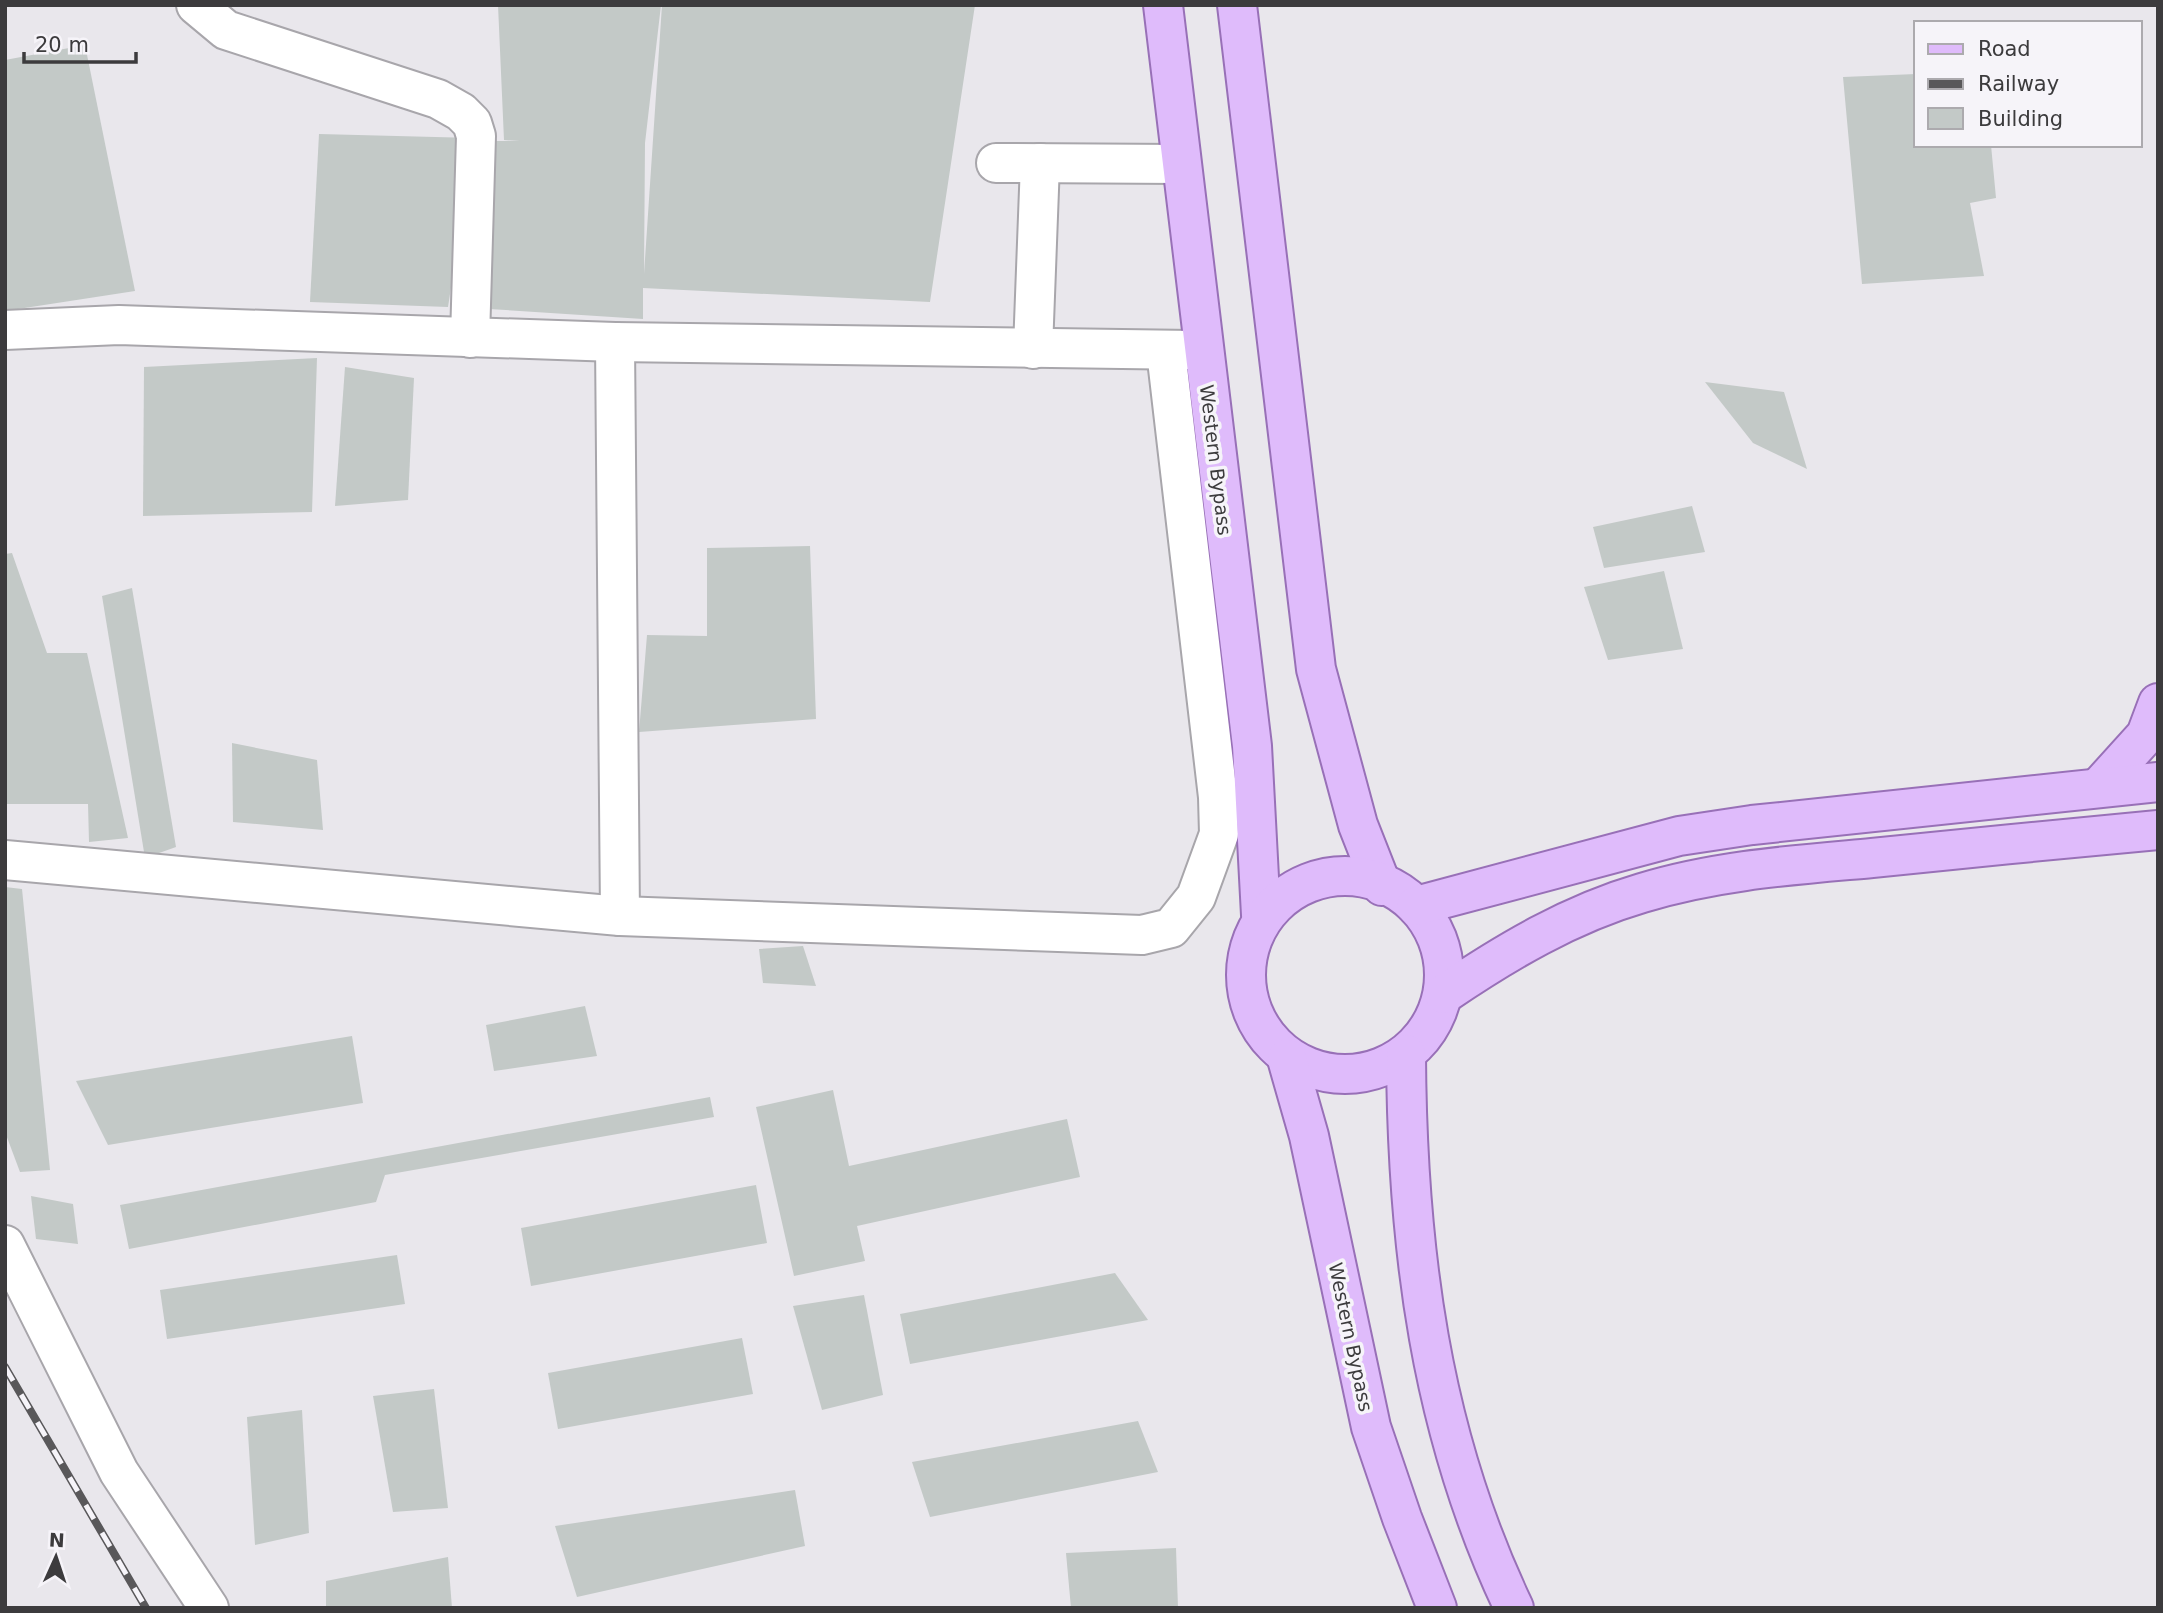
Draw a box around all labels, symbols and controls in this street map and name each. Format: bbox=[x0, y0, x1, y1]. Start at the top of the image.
scale bar bbox=[24, 21, 136, 65]
legend bbox=[1914, 21, 2142, 147]
text: 20 m bbox=[35, 33, 89, 57]
text: Road bbox=[1978, 37, 2031, 61]
text: Railway bbox=[1978, 72, 2059, 96]
text: Building bbox=[1978, 107, 2063, 131]
street label: Western Bypass bbox=[1196, 383, 1236, 537]
street label: Western Bypass bbox=[1324, 1260, 1378, 1414]
north arrow bbox=[21, 1522, 91, 1592]
text: N bbox=[48, 1529, 65, 1551]

